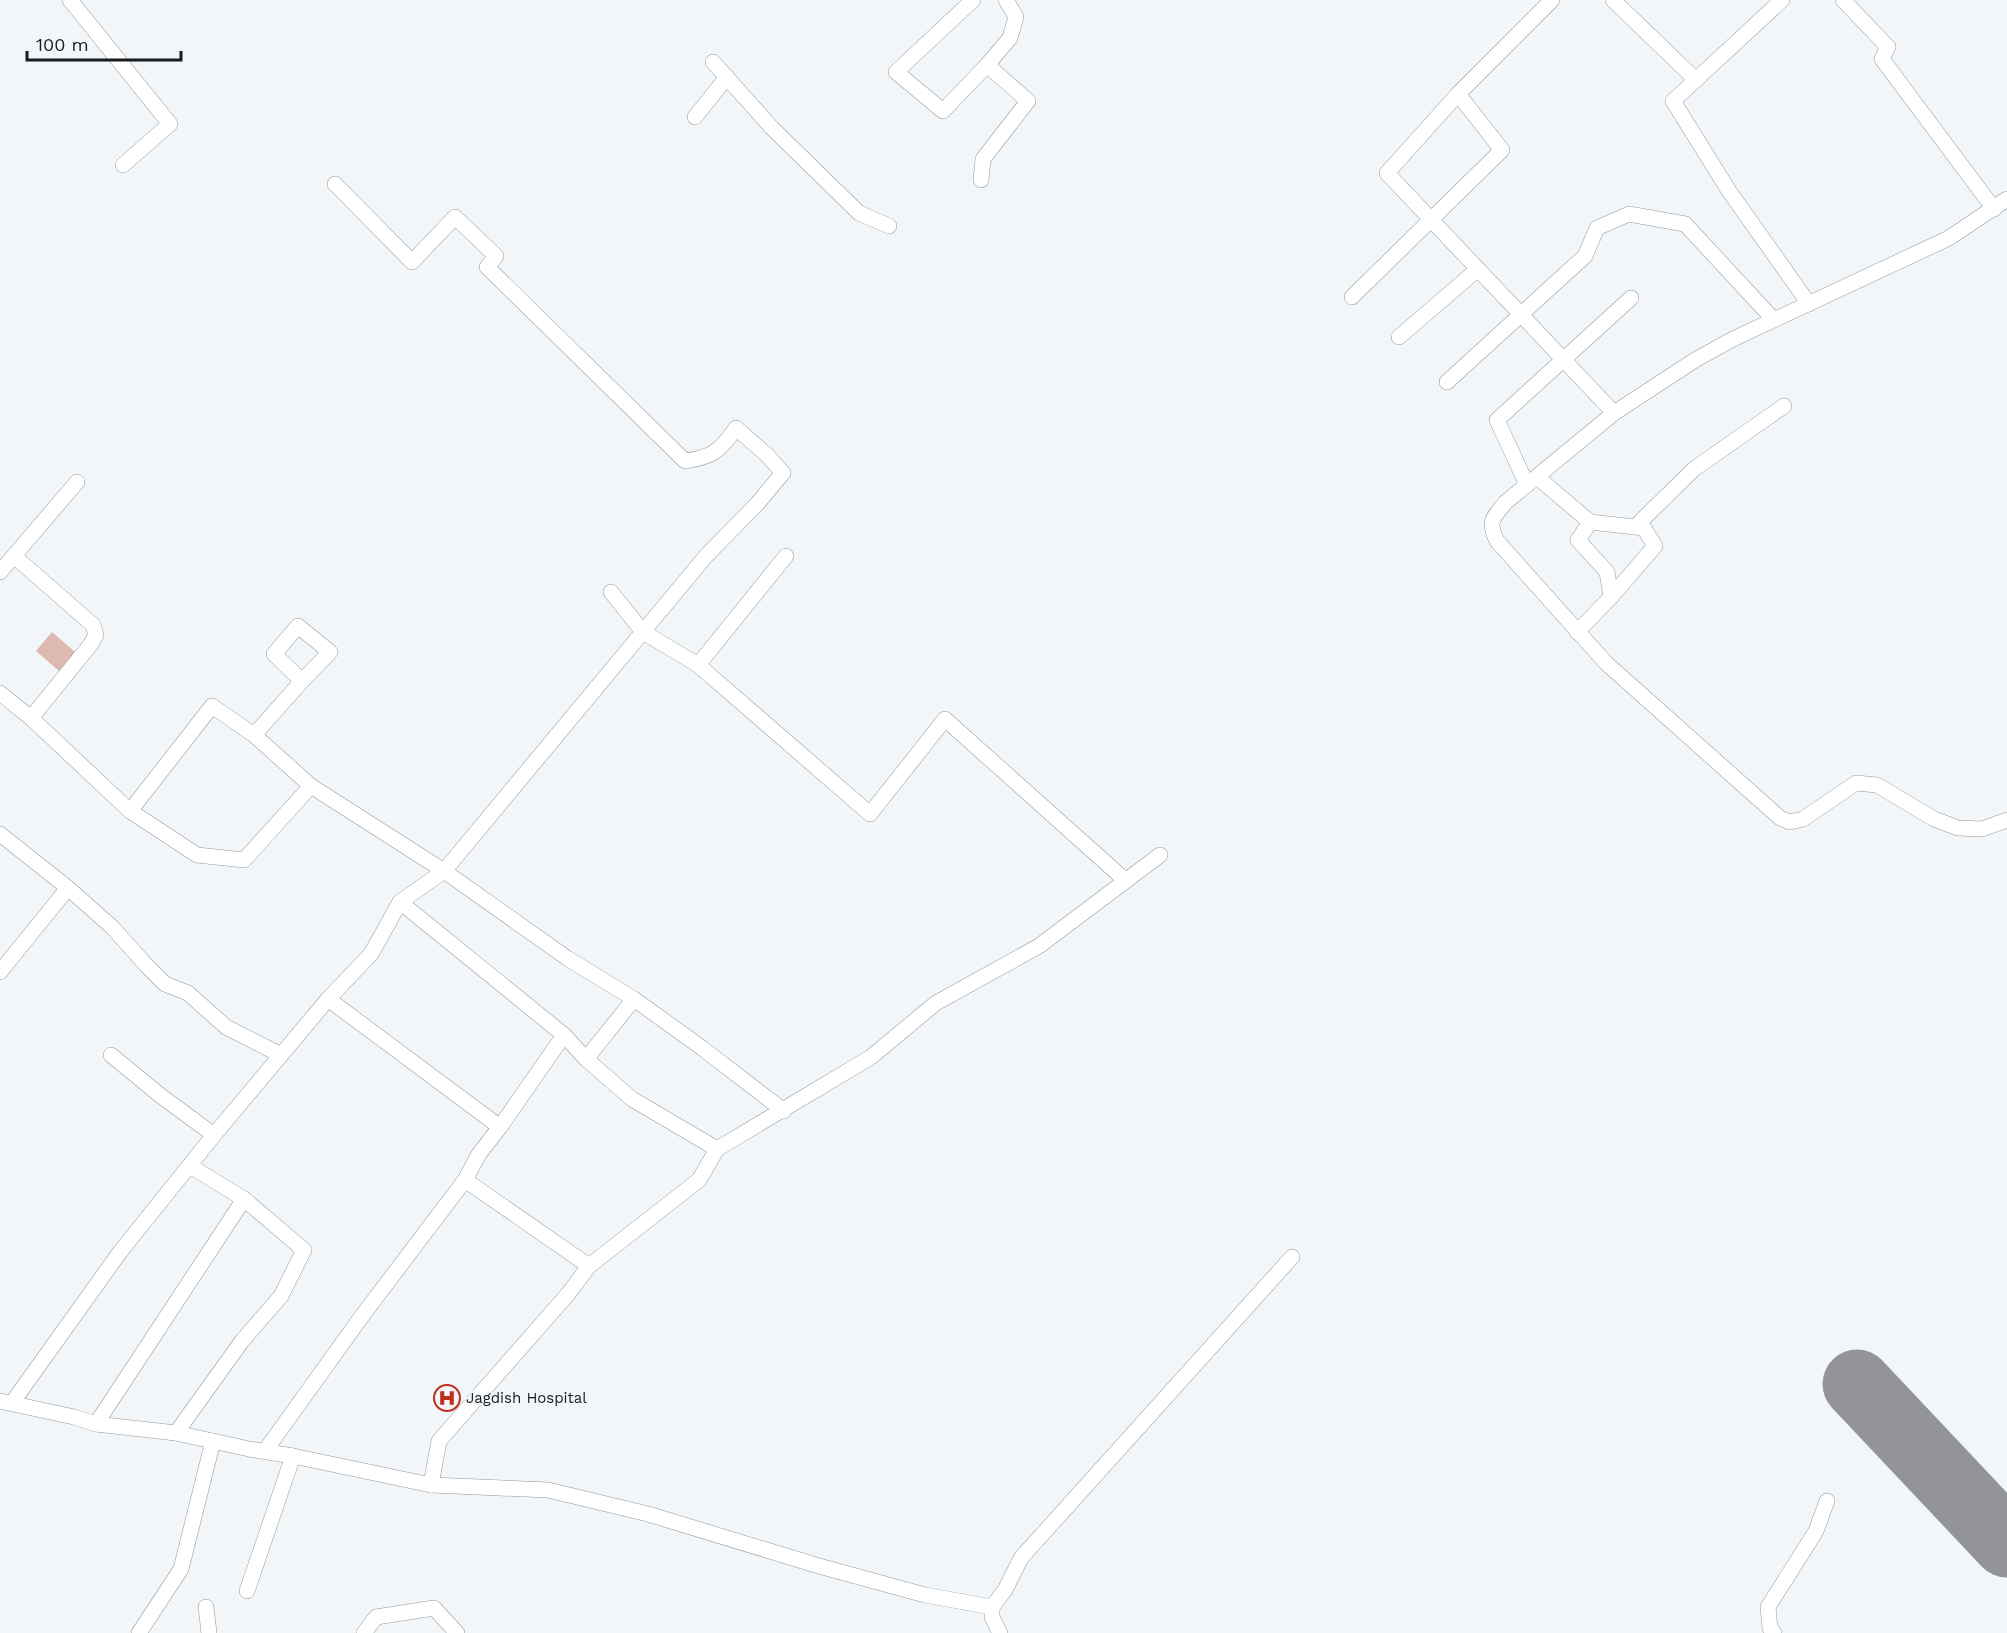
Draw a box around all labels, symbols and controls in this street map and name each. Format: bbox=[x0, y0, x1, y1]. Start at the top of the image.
scale bar bbox=[27, 24, 182, 62]
text: 100 m bbox=[36, 34, 89, 55]
hospital icon: Jagdish Hospital bbox=[432, 1383, 462, 1413]
place label: Jagdish Hospital bbox=[466, 1389, 587, 1407]

